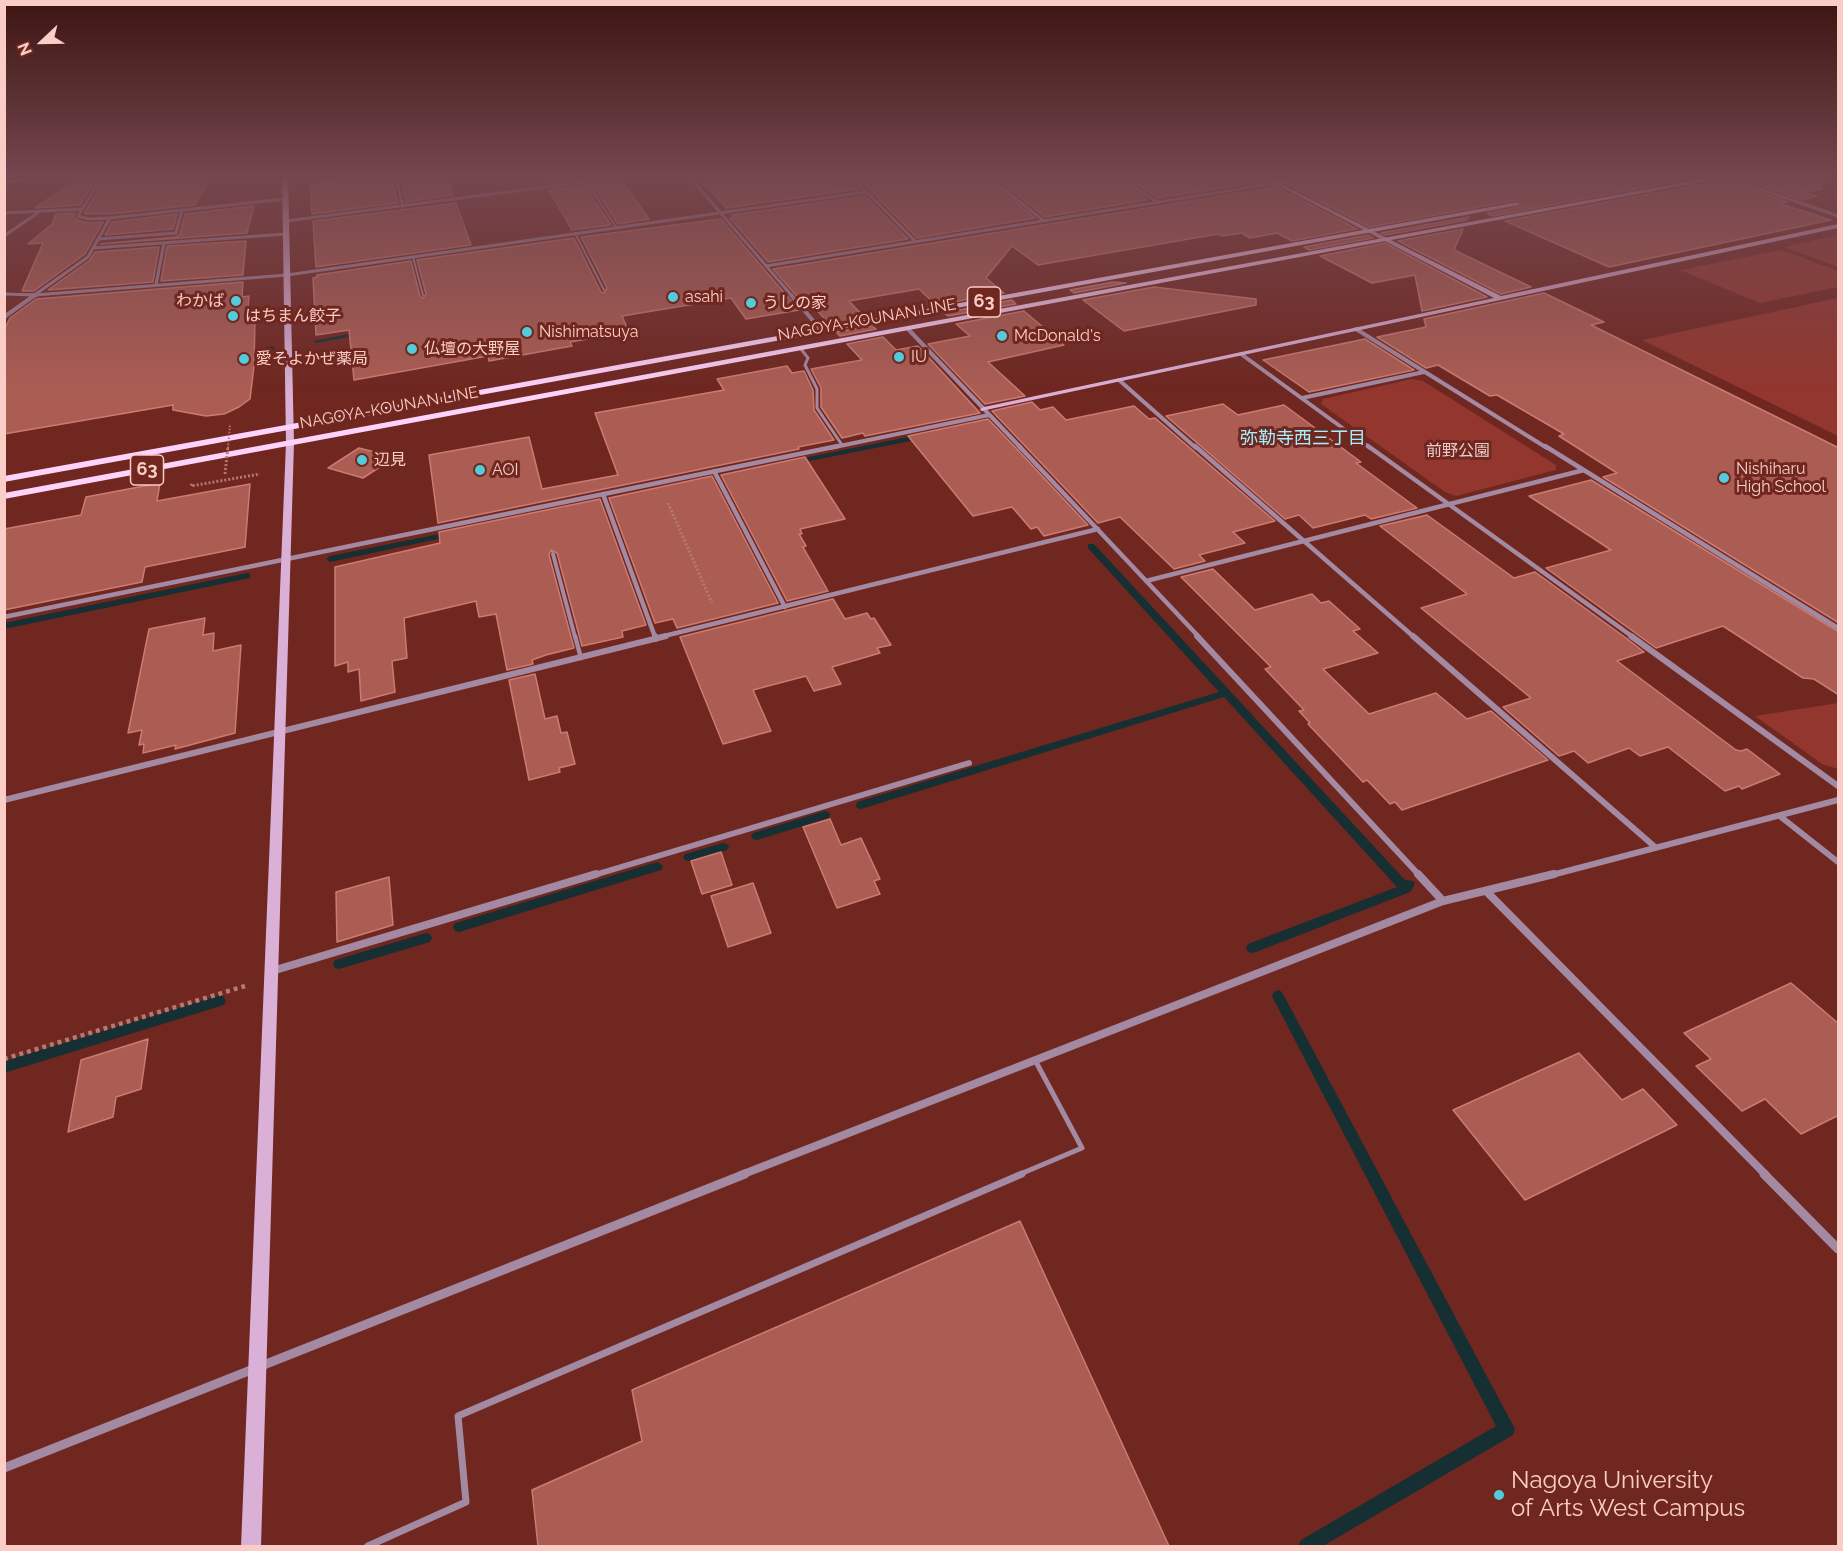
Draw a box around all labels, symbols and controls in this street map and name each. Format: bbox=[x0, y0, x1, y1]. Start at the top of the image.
north arrow bbox=[12, 12, 72, 72]
text: N bbox=[14, 40, 36, 58]
place label: asahi bbox=[685, 287, 723, 307]
road number: 63 bbox=[968, 287, 1000, 317]
marker: asahi bbox=[666, 290, 680, 304]
place label: わかば bbox=[176, 291, 224, 311]
place label: うしの家 bbox=[763, 293, 827, 313]
marker: わかば bbox=[229, 294, 243, 308]
street label: NAGOYA-KOUNAN LINE bbox=[776, 295, 958, 345]
marker: うしの家 bbox=[744, 296, 758, 310]
place label: はちまん餃子 bbox=[245, 306, 341, 326]
marker: はちまん餃子 bbox=[226, 309, 240, 323]
place label: Nishimatsuya bbox=[539, 322, 639, 342]
marker: Nishimatsuya bbox=[520, 325, 534, 339]
place label: McDonald's bbox=[1014, 326, 1101, 346]
marker: McDonald's bbox=[995, 329, 1009, 343]
place label: 仏壇の大野屋 bbox=[424, 339, 520, 359]
marker: 仏壇の大野屋 bbox=[405, 342, 419, 356]
place label: IU bbox=[911, 347, 927, 367]
place label: 愛そよかぜ薬局 bbox=[256, 349, 368, 369]
marker: IU bbox=[892, 350, 906, 364]
marker: 愛そよかぜ薬局 bbox=[237, 352, 251, 366]
street label: NAGOYA-KOUNAN LINE bbox=[298, 383, 480, 433]
district label: 弥勒寺西三丁目 bbox=[1240, 428, 1366, 450]
park label: 前野公園 bbox=[1426, 441, 1490, 461]
place label: 辺見 bbox=[374, 450, 406, 470]
marker: 辺見 bbox=[355, 453, 369, 467]
road number: 63 bbox=[130, 455, 164, 485]
place label: Nishiharu High School bbox=[1736, 459, 1826, 497]
place label: AOI bbox=[492, 460, 518, 480]
marker: AOI bbox=[473, 463, 487, 477]
marker: Nishiharu High School bbox=[1717, 471, 1731, 485]
place label: Nagoya University of Arts West Campus bbox=[1511, 1467, 1745, 1523]
marker: Nagoya University of Arts West Campus bbox=[1492, 1488, 1506, 1502]

